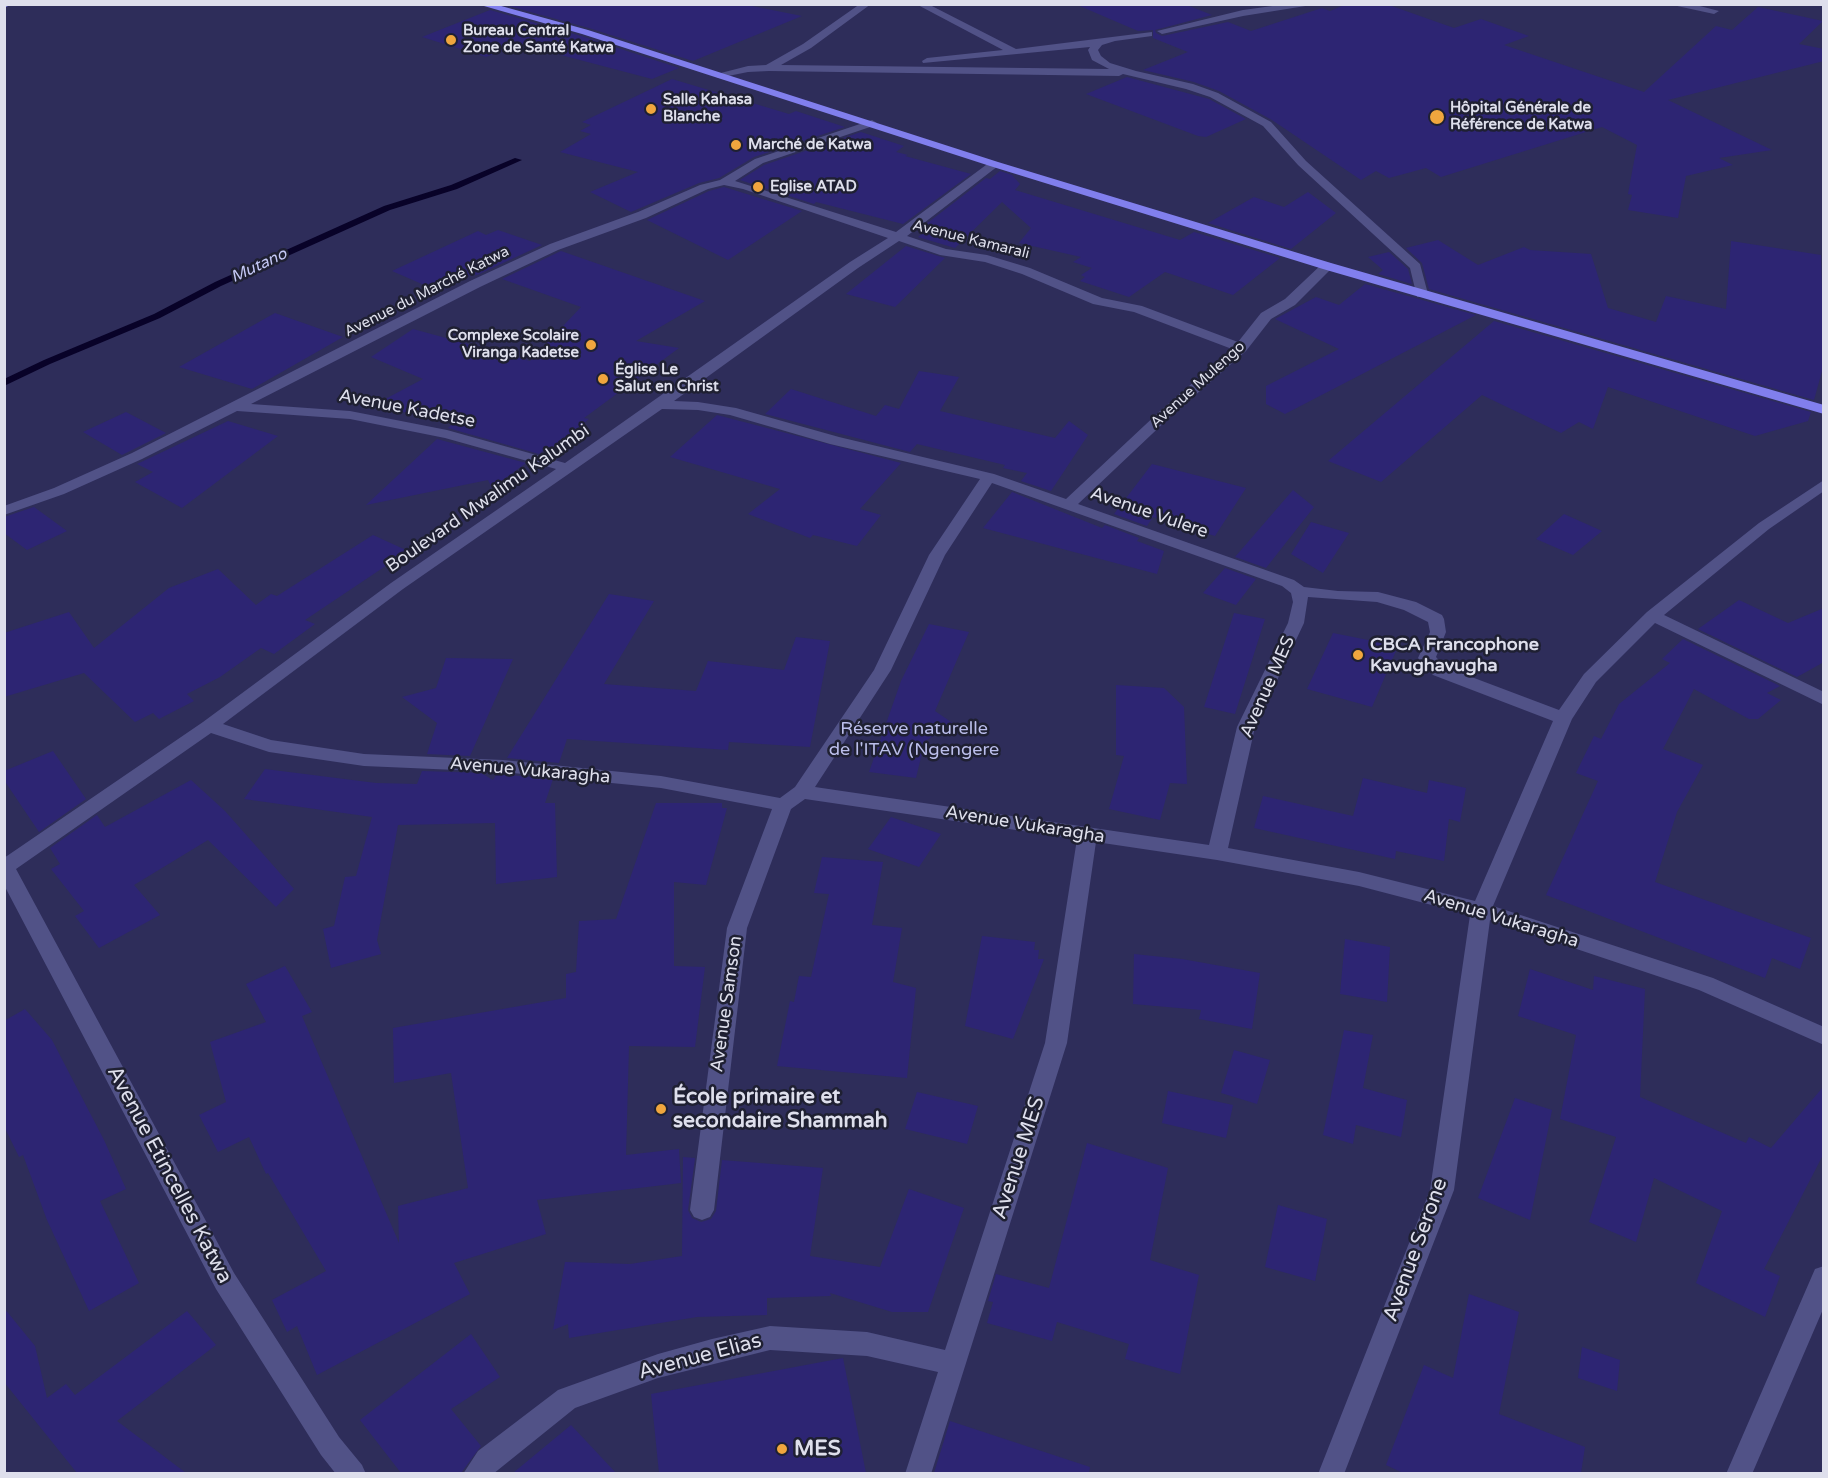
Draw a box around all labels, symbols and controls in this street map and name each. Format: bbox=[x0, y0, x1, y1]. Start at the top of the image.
place label: Bureau Central Zone de Santé Katwa bbox=[463, 22, 614, 57]
marker: Bureau Central Zone de Santé Katwa bbox=[444, 33, 458, 47]
place label: Salle Kahasa Blanche bbox=[663, 91, 752, 126]
place label: Hôpital Générale de Référence de Katwa bbox=[1450, 99, 1592, 134]
marker: Salle Kahasa Blanche bbox=[644, 102, 658, 116]
marker: Hôpital Générale de Référence de Katwa bbox=[1428, 108, 1446, 126]
place label: Marché de Katwa bbox=[748, 136, 872, 154]
marker: Marché de Katwa bbox=[729, 138, 743, 152]
place label: Eglise ATAD bbox=[770, 178, 857, 196]
marker: Eglise ATAD bbox=[751, 180, 765, 194]
street label: Avenue Kamarali bbox=[911, 217, 1031, 263]
street label: Avenue du Marché Katwa bbox=[342, 243, 512, 341]
water label: Mutano bbox=[228, 245, 290, 287]
place label: Complexe Scolaire Viranga Kadetse bbox=[448, 327, 579, 362]
marker: Complexe Scolaire Viranga Kadetse bbox=[584, 338, 598, 352]
street label: Avenue Mulengo bbox=[1147, 338, 1249, 432]
place label: Église Le Salut en Christ bbox=[615, 361, 719, 396]
marker: Église Le Salut en Christ bbox=[596, 372, 610, 386]
street label: Avenue Kadetse bbox=[337, 385, 477, 433]
street label: Boulevard Mwalimu Kalumbi bbox=[382, 420, 594, 578]
street label: Avenue Vulere bbox=[1087, 483, 1211, 543]
street label: Avenue MES bbox=[1236, 633, 1300, 741]
place label: CBCA Francophone Kavughavugha bbox=[1370, 634, 1539, 676]
marker: CBCA Francophone Kavughavugha bbox=[1351, 648, 1365, 662]
park label: Réserve naturelle de l'ITAV (Ngengere bbox=[829, 718, 999, 760]
street label: Avenue Vukaragha bbox=[449, 753, 611, 789]
street label: Avenue Vukaragha bbox=[944, 802, 1106, 848]
street label: Avenue Vukaragha bbox=[1421, 885, 1581, 953]
street label: Avenue Samson bbox=[707, 934, 747, 1074]
street label: Avenue Etincelles Katwa bbox=[101, 1062, 237, 1288]
place label: École primaire et secondaire Shammah bbox=[673, 1084, 887, 1134]
street label: Avenue MES bbox=[987, 1094, 1051, 1222]
marker: École primaire et secondaire Shammah bbox=[654, 1102, 668, 1116]
street label: Avenue Serone bbox=[1378, 1175, 1454, 1325]
street label: Avenue Elias bbox=[636, 1328, 764, 1386]
place label: MES bbox=[794, 1436, 841, 1462]
marker: MES bbox=[775, 1442, 789, 1456]

